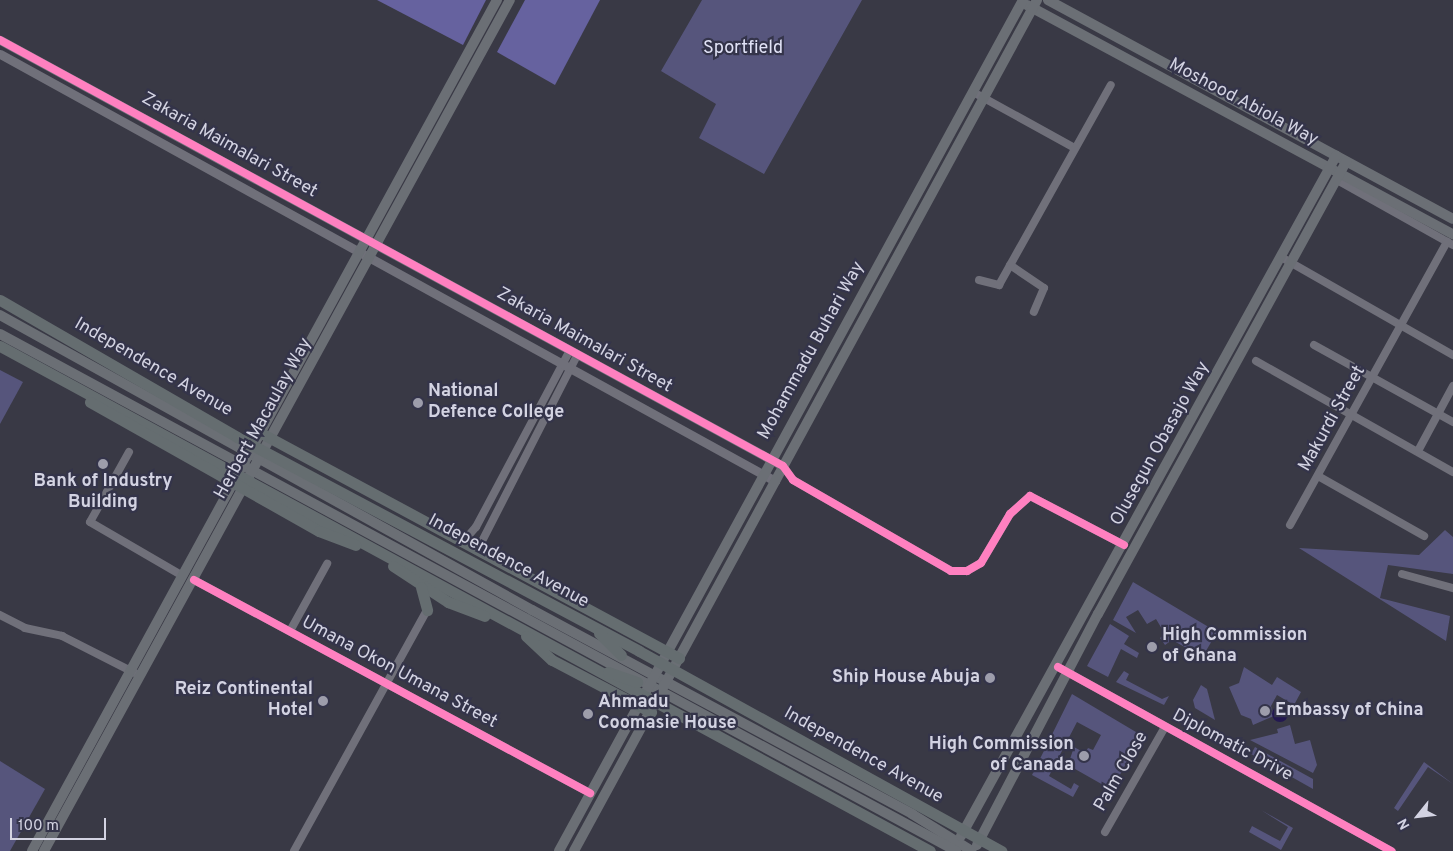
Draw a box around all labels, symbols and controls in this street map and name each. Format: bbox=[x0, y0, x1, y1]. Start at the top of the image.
park label: Sportfield bbox=[703, 38, 783, 60]
street label: Moshood Abiola Way bbox=[1164, 54, 1322, 152]
street label: Zakaria Maimalari Street bbox=[137, 89, 321, 203]
street label: Mohammadu Buhari Way bbox=[754, 258, 870, 444]
street label: Zakaria Maimalari Street bbox=[492, 284, 676, 398]
street label: Independence Avenue bbox=[70, 314, 236, 422]
street label: Herbert Macaulay Way bbox=[211, 334, 317, 504]
street label: Olusegun Obasajo Way bbox=[1107, 358, 1215, 530]
street label: Makurdi Street bbox=[1295, 362, 1371, 476]
place label: National Defence College bbox=[428, 382, 564, 424]
marker: National Defence College bbox=[412, 397, 424, 409]
marker: Bank of Industry Building bbox=[97, 458, 109, 470]
place label: Bank of Industry Building bbox=[34, 472, 172, 514]
street label: Independence Avenue bbox=[424, 510, 592, 614]
street label: Umana Okon Umana Street bbox=[297, 612, 501, 734]
place label: High Commission of Ghana bbox=[1162, 626, 1307, 669]
marker: High Commission of Ghana bbox=[1146, 641, 1158, 653]
place label: Ship House Abuja bbox=[831, 667, 980, 689]
marker: Ship House Abuja bbox=[984, 672, 996, 684]
place label: Reiz Continental Hotel bbox=[175, 680, 313, 722]
place label: Ahmadu Coomasie House bbox=[598, 693, 737, 736]
marker: Reiz Continental Hotel bbox=[317, 695, 329, 707]
place label: Embassy of China bbox=[1275, 700, 1423, 722]
street label: Independence Avenue bbox=[779, 703, 947, 809]
street label: Diplomatic Drive bbox=[1168, 705, 1296, 787]
marker: Embassy of China bbox=[1259, 705, 1271, 717]
marker: Ahmadu Coomasie House bbox=[582, 708, 594, 720]
street label: Palm Close bbox=[1090, 728, 1154, 816]
place label: High Commission of Canada bbox=[929, 735, 1074, 778]
marker: High Commission of Canada bbox=[1078, 750, 1090, 762]
north arrow bbox=[1393, 791, 1443, 841]
scale bar bbox=[12, 808, 109, 840]
text: N bbox=[1395, 815, 1414, 832]
text: 100 m bbox=[18, 817, 59, 836]

